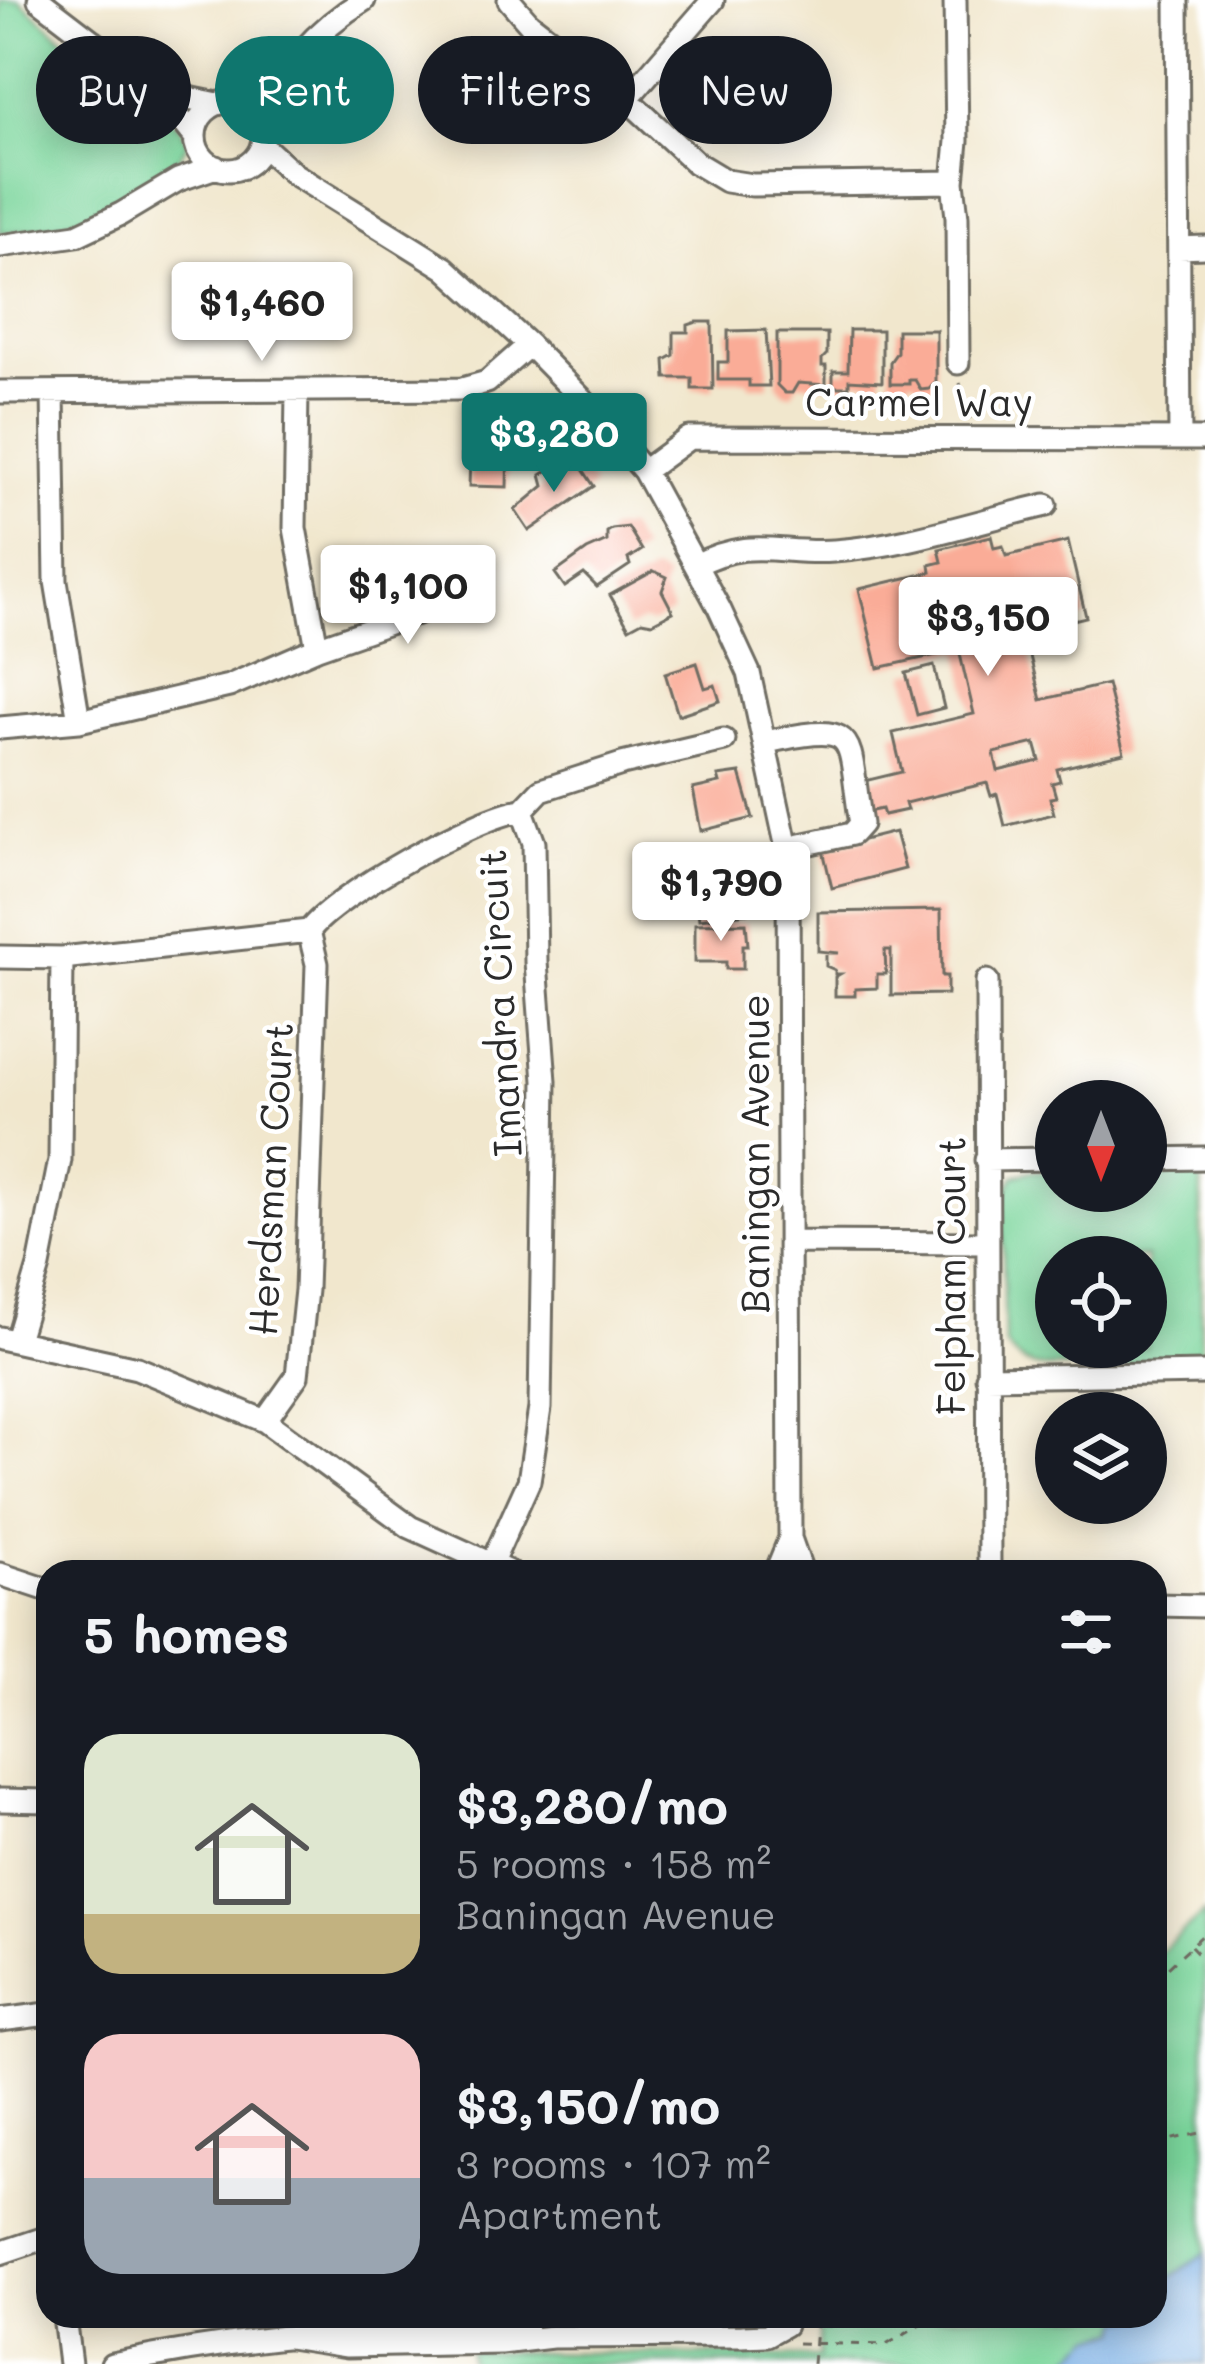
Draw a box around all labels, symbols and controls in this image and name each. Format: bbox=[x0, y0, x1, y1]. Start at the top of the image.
chip: Buy bbox=[36, 36, 191, 144]
chip: Rent bbox=[215, 36, 394, 144]
chip: Filters bbox=[418, 36, 635, 144]
chip: New bbox=[659, 36, 832, 144]
pin: $1,460 bbox=[164, 262, 360, 364]
text: $1,460 bbox=[199, 275, 325, 326]
street label: Carmel Way bbox=[805, 375, 1033, 426]
pin: $3,280 bbox=[456, 393, 652, 495]
text: $3,280 bbox=[489, 406, 619, 457]
pin: $1,100 bbox=[310, 545, 506, 647]
text: $1,100 bbox=[348, 558, 468, 609]
pin: $3,150 bbox=[890, 577, 1086, 679]
text: $3,150 bbox=[926, 590, 1050, 641]
pin: $1,790 bbox=[623, 842, 819, 944]
street label: Imandra Circuit bbox=[465, 848, 532, 1158]
text: $1,790 bbox=[659, 855, 783, 906]
street label: Baningan Avenue bbox=[728, 994, 780, 1314]
street label: Herdsman Court bbox=[236, 1021, 303, 1337]
north arrow bbox=[1035, 1080, 1167, 1212]
map controls bbox=[1035, 1080, 1167, 1524]
street label: Felpham Court bbox=[924, 1137, 975, 1415]
button: locate bbox=[1035, 1236, 1167, 1368]
button: layers bbox=[1035, 1392, 1167, 1524]
text: 5 homes bbox=[84, 1599, 289, 1666]
icon: filters bbox=[1053, 1599, 1119, 1665]
text: $3,280/mo bbox=[456, 1770, 728, 1837]
icon: home bbox=[180, 1782, 324, 1926]
text: 5 rooms · 158 m² bbox=[456, 1837, 771, 1888]
text: Baningan Avenue bbox=[456, 1888, 776, 1939]
text: $3,150/mo bbox=[456, 2070, 720, 2137]
icon: home bbox=[180, 2082, 324, 2226]
text: 3 rooms · 107 m² bbox=[456, 2137, 771, 2188]
text: Apartment bbox=[456, 2188, 662, 2239]

